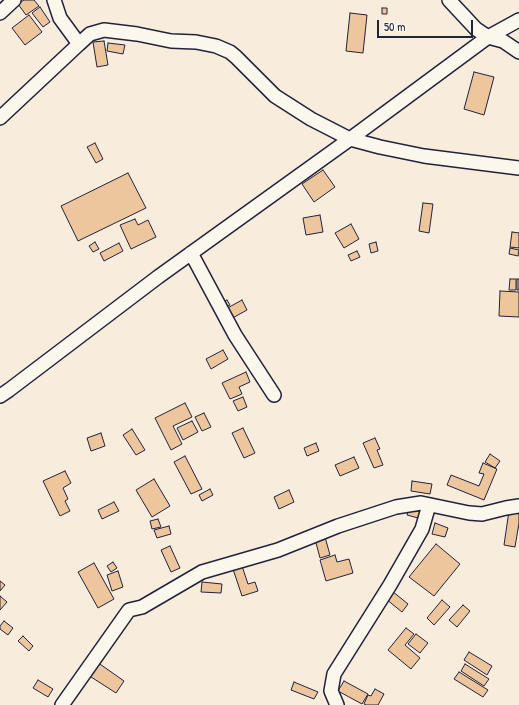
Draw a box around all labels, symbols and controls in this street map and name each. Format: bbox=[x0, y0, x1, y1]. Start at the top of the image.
scale bar bbox=[379, 12, 475, 38]
text: 50 m bbox=[384, 18, 405, 35]

